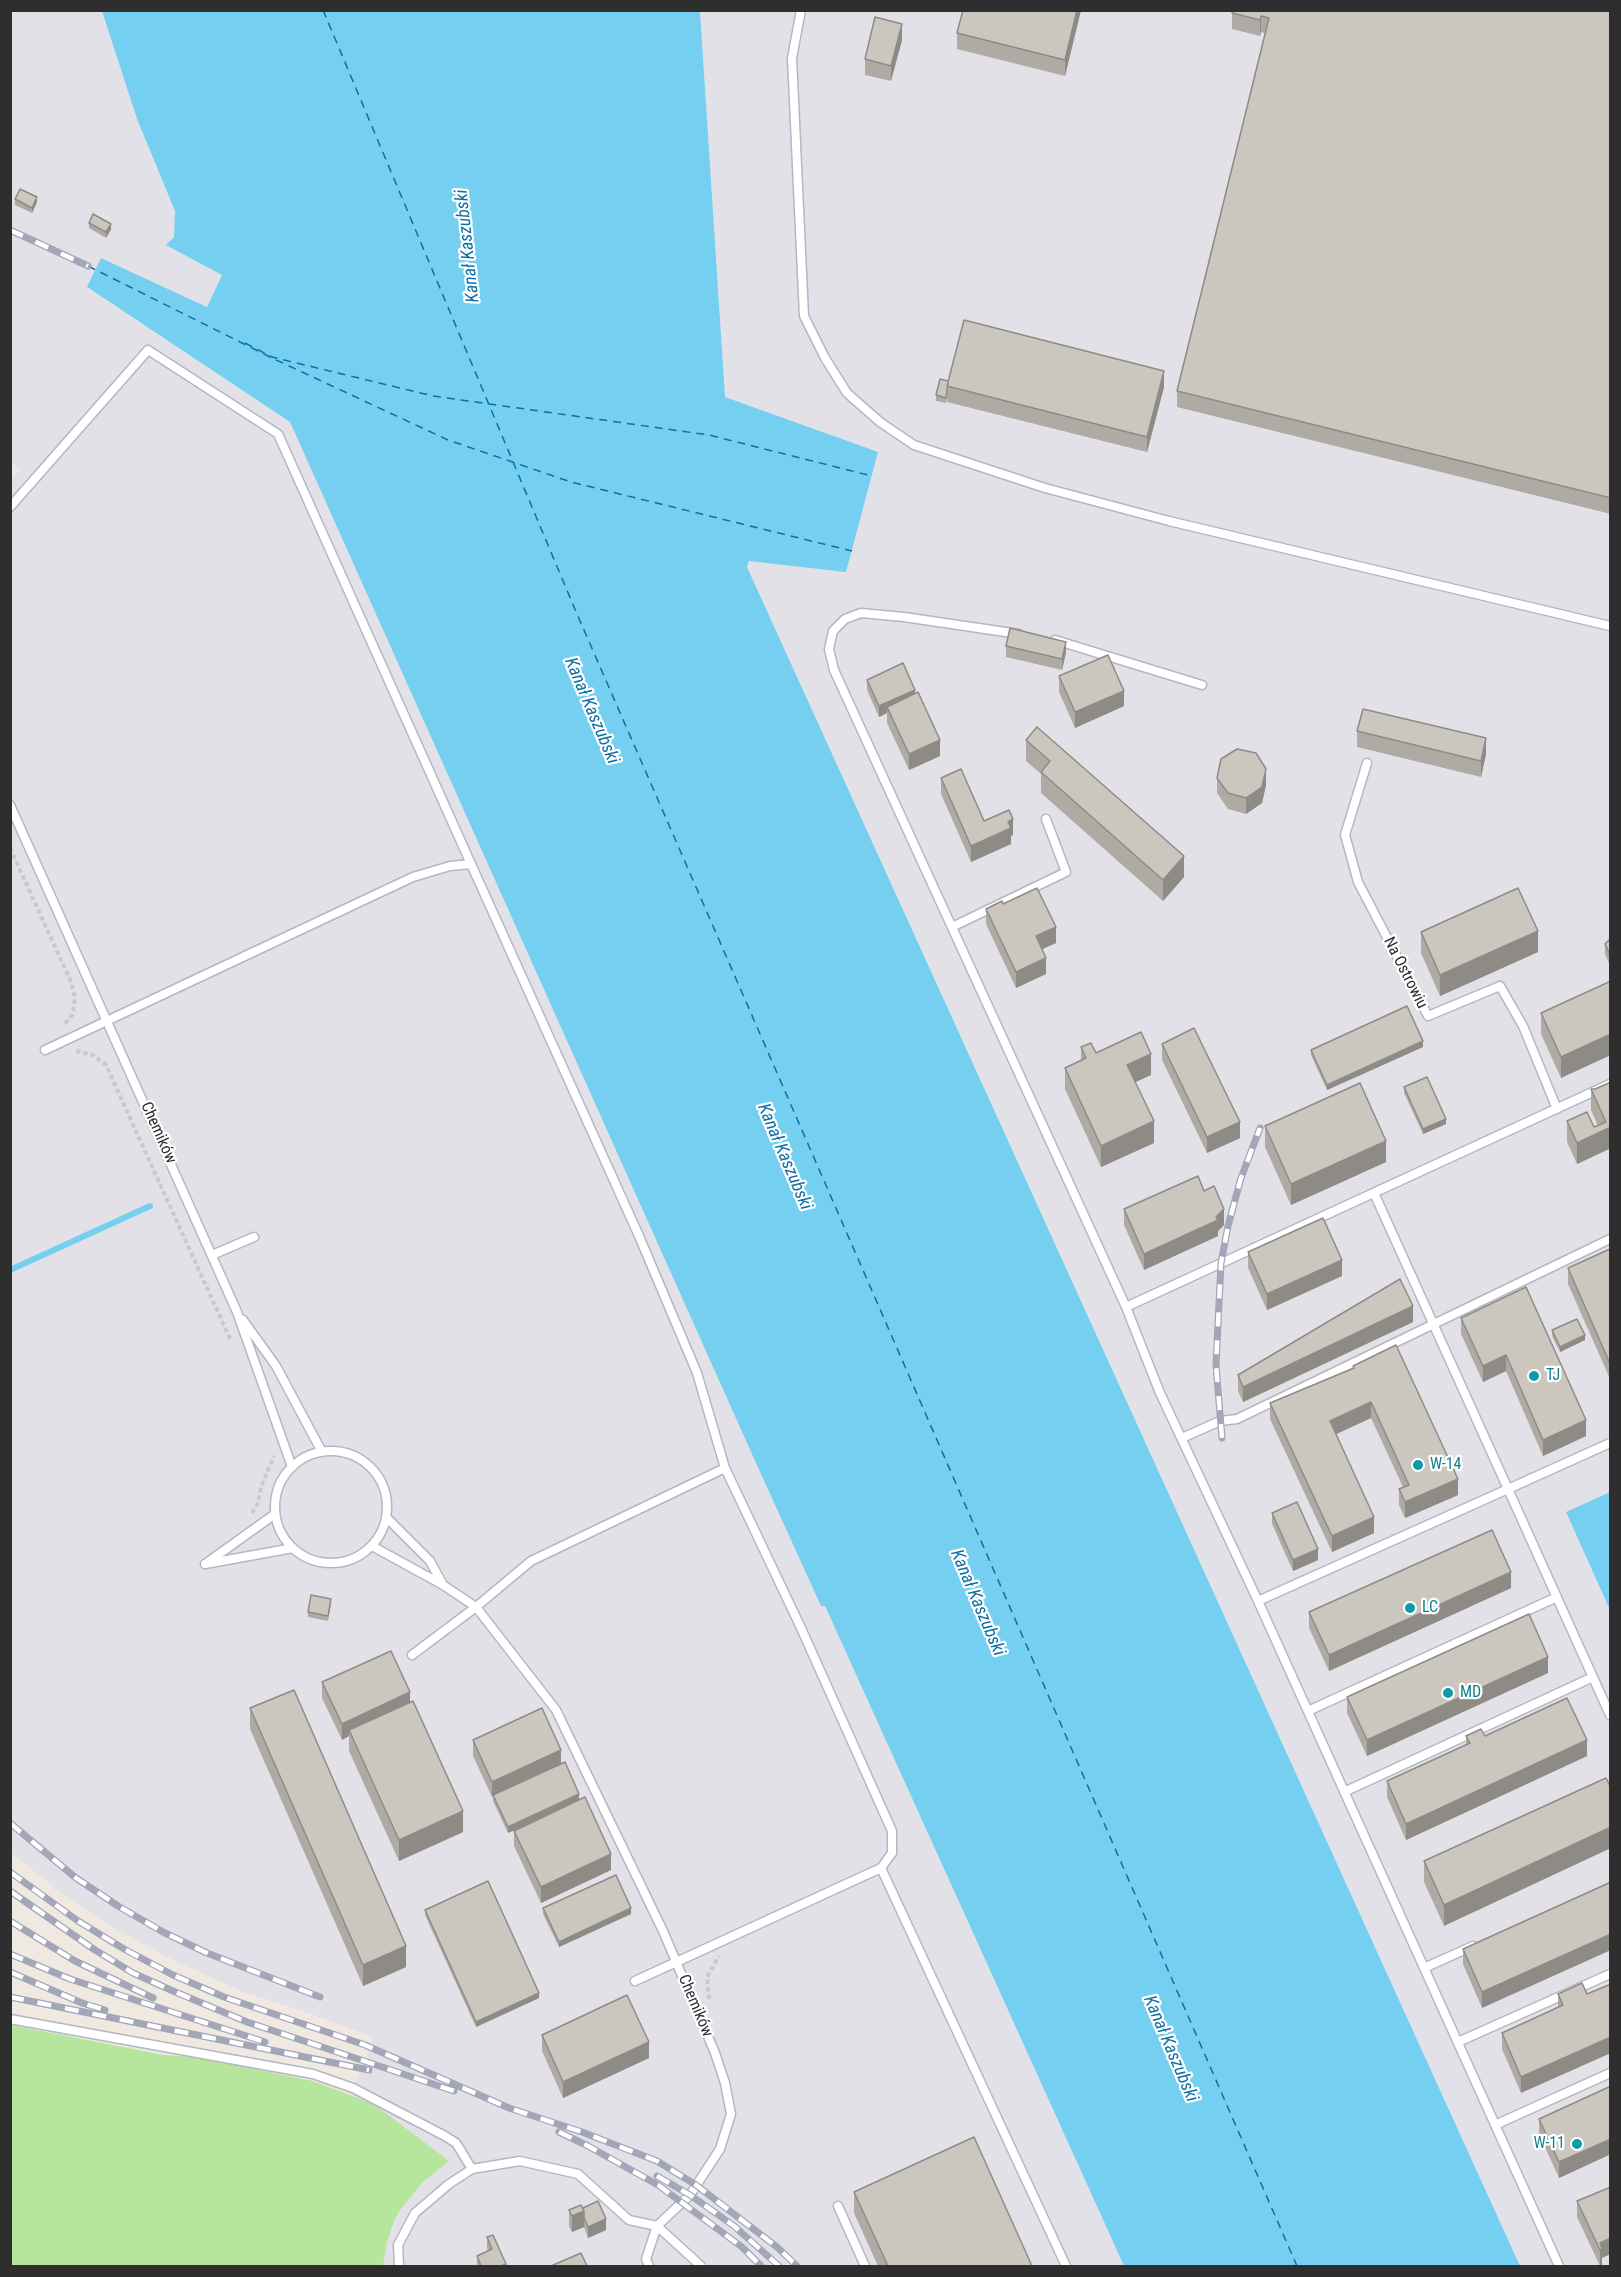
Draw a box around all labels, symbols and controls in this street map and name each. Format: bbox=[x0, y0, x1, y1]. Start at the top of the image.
water label: Kanał Kaszubski bbox=[451, 188, 485, 304]
water label: Kanał Kaszubski bbox=[559, 655, 623, 767]
street label: Na Ostrowiu bbox=[1379, 934, 1431, 1012]
street label: Chemików bbox=[136, 1099, 180, 1167]
water label: Kanał Kaszubski bbox=[752, 1101, 816, 1213]
place label: TJ bbox=[1546, 1366, 1560, 1386]
marker: TJ bbox=[1527, 1369, 1541, 1383]
place label: W-14 bbox=[1430, 1455, 1461, 1475]
marker: W-14 bbox=[1411, 1458, 1425, 1472]
water label: Kanał Kaszubski bbox=[945, 1547, 1009, 1659]
place label: LC bbox=[1422, 1598, 1438, 1618]
marker: LC bbox=[1403, 1601, 1417, 1615]
place label: MD bbox=[1460, 1683, 1481, 1703]
marker: MD bbox=[1441, 1686, 1455, 1700]
street label: Chemików bbox=[673, 1972, 717, 2040]
water label: Kanał Kaszubski bbox=[1138, 1993, 1202, 2105]
place label: W-11 bbox=[1534, 2134, 1565, 2154]
marker: W-11 bbox=[1570, 2137, 1584, 2151]

